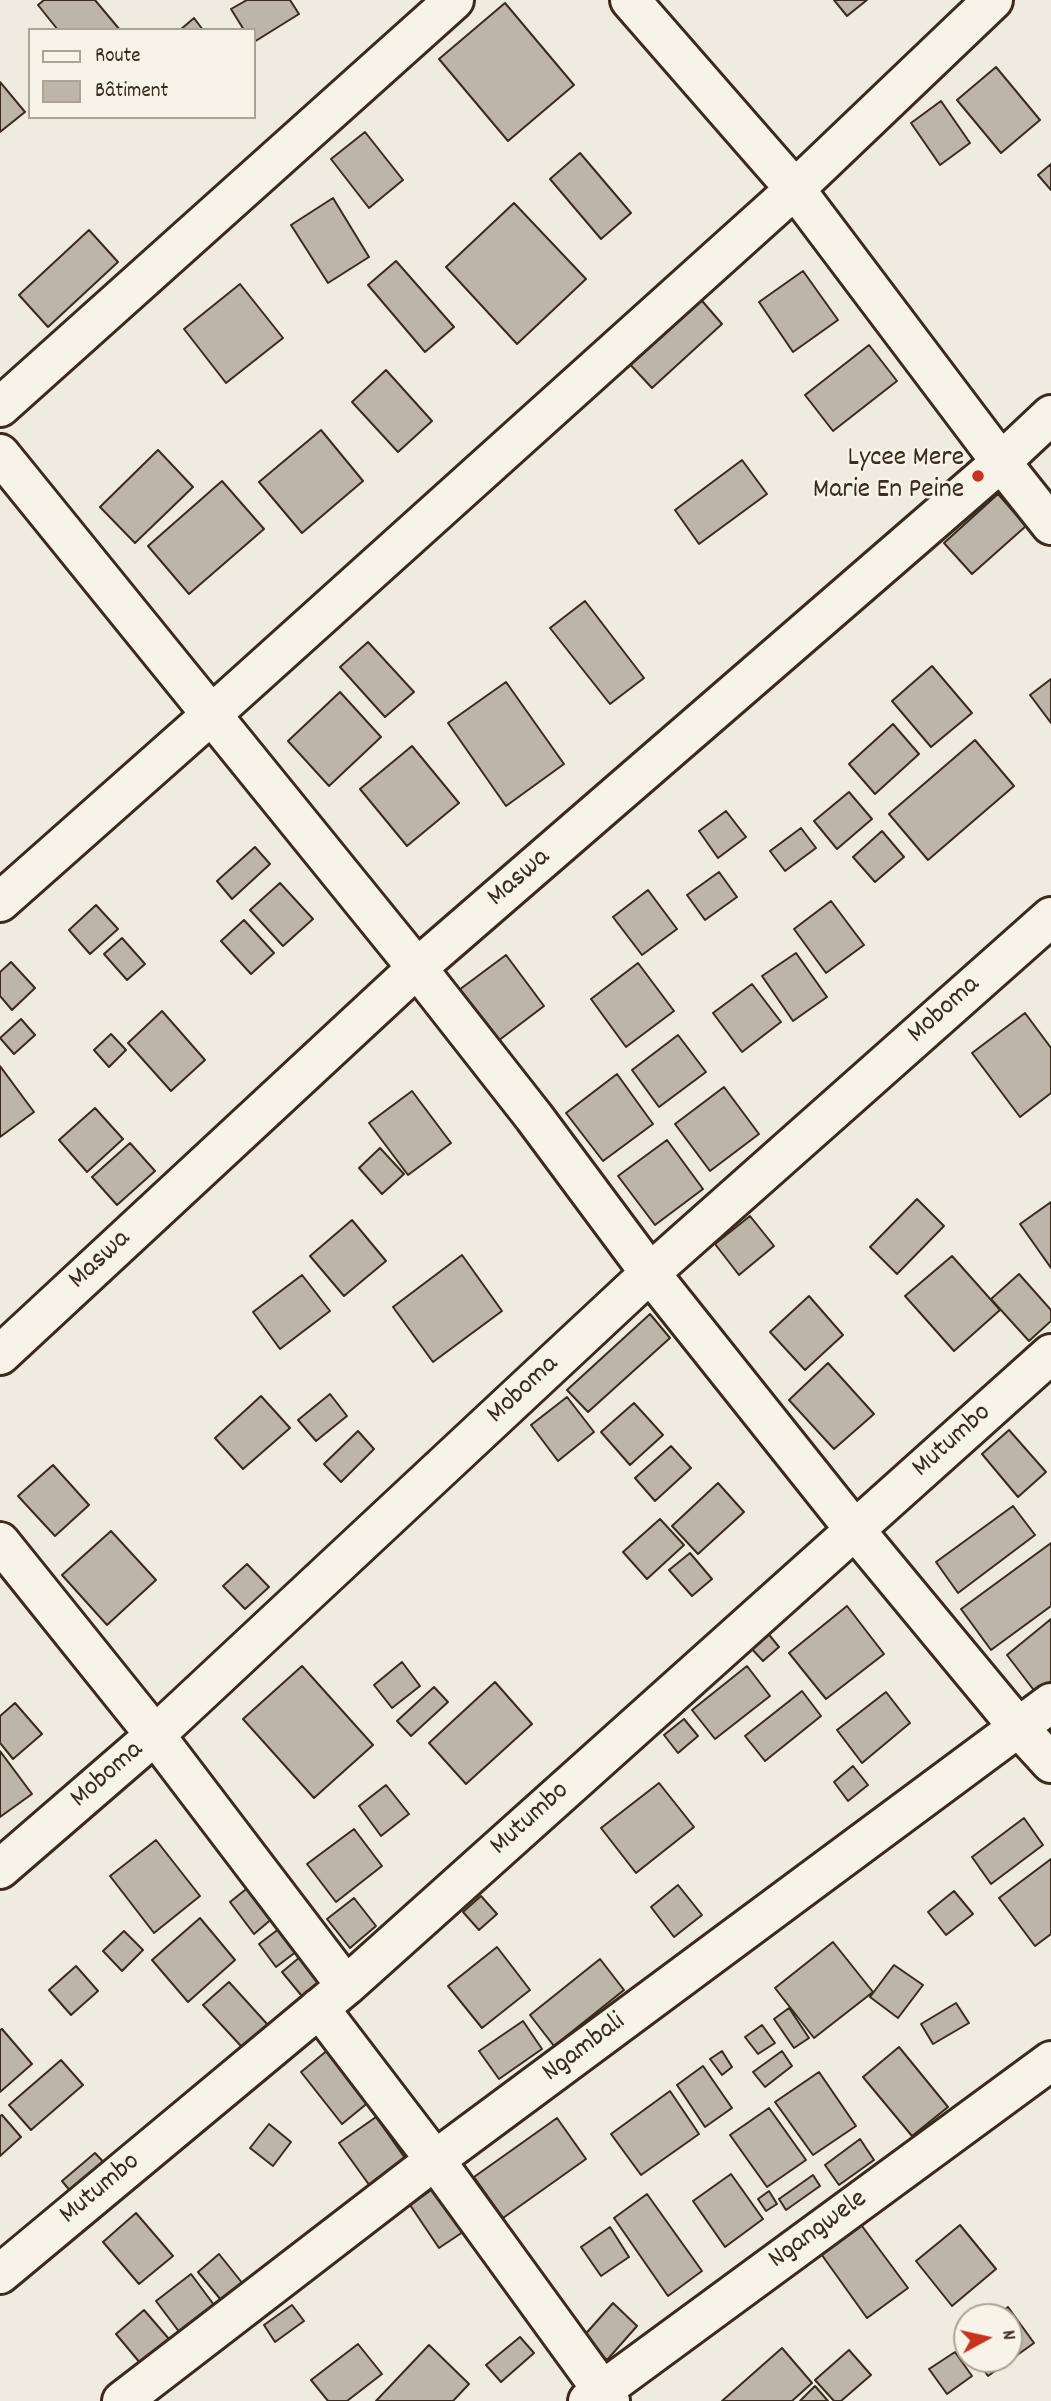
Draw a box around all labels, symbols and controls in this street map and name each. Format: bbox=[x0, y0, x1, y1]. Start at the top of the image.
legend bbox=[28, 28, 256, 119]
text: Route bbox=[95, 42, 141, 72]
text: Bâtiment bbox=[95, 77, 168, 107]
place label: Lycee Mere Marie En Peine bbox=[813, 443, 964, 509]
marker: Lycee Mere Marie En Peine bbox=[970, 468, 986, 484]
street label: Maswa bbox=[482, 843, 558, 915]
street label: Moboma bbox=[902, 970, 988, 1052]
street label: Maswa bbox=[63, 1224, 139, 1298]
street label: Moboma bbox=[481, 1349, 567, 1433]
street label: Mutumbo bbox=[907, 1398, 999, 1486]
street label: Moboma bbox=[65, 1735, 151, 1817]
street label: Mutumbo bbox=[485, 1776, 577, 1864]
street label: Ngambali bbox=[537, 2007, 633, 2091]
street label: Mutumbo bbox=[54, 2147, 148, 2233]
street label: Ngangwele bbox=[763, 2184, 875, 2278]
north arrow bbox=[953, 2303, 1023, 2373]
text: N bbox=[993, 2329, 1021, 2342]

